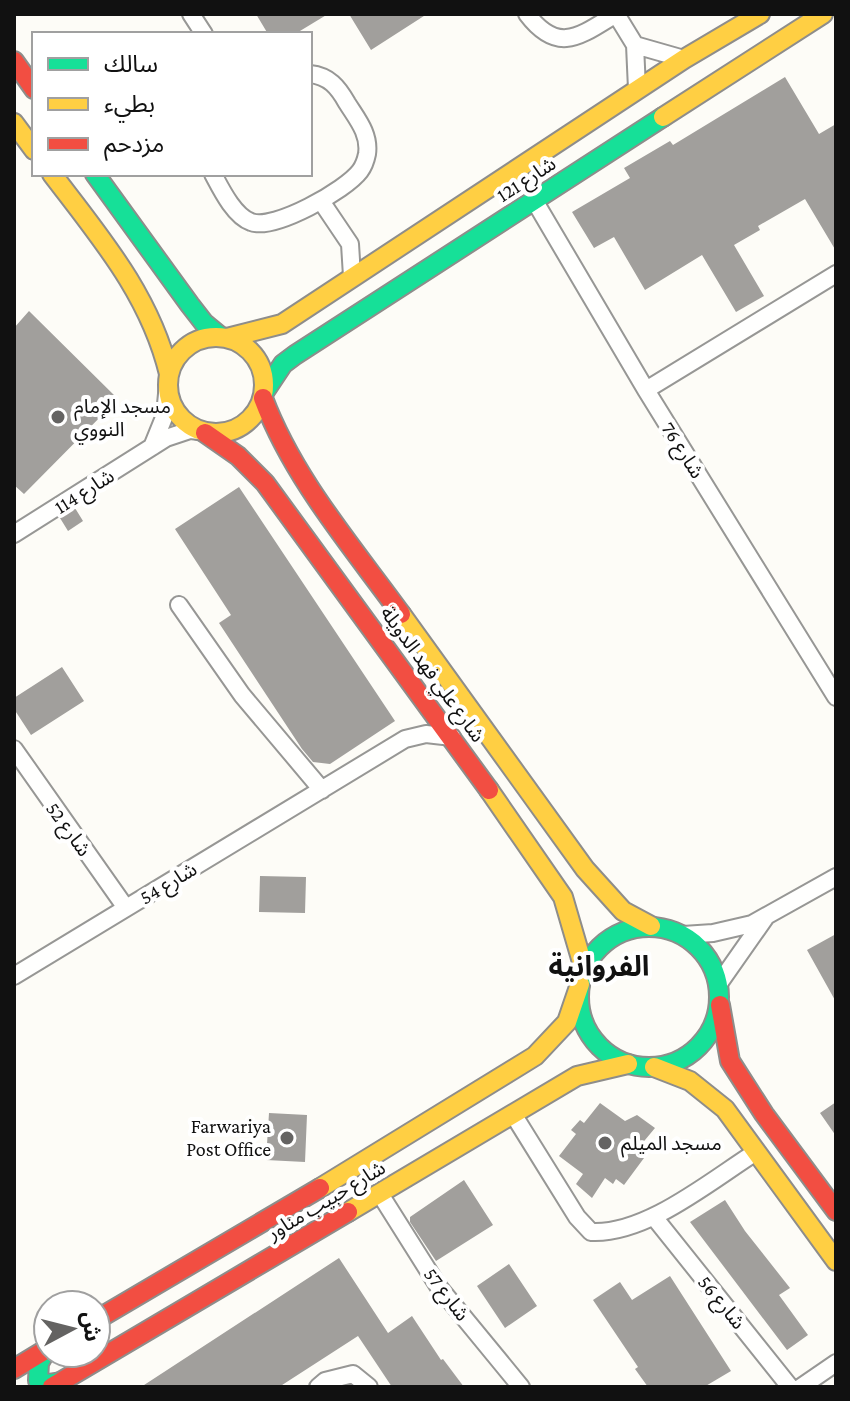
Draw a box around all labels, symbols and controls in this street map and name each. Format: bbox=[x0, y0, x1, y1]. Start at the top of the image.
legend bbox=[32, 32, 312, 176]
text: سالك bbox=[104, 50, 158, 77]
text: بطيء bbox=[104, 90, 155, 123]
text: مزدحم bbox=[104, 130, 164, 161]
street label: شارع 121 bbox=[493, 152, 562, 209]
place label: مسجد الإمام النووي bbox=[74, 395, 171, 445]
marker: مسجد الإمام النووي bbox=[49, 408, 67, 426]
street label: شارع 76 bbox=[654, 418, 709, 484]
street label: شارع 114 bbox=[50, 464, 120, 521]
street label: شارع علي فهد الدويلة bbox=[373, 602, 490, 749]
street label: شارع 52 bbox=[39, 798, 96, 863]
street label: شارع 54 bbox=[136, 858, 202, 912]
district label: الفروانية bbox=[549, 951, 649, 983]
place label: Farwariya Post Office bbox=[186, 1115, 271, 1160]
marker: Farwariya Post Office bbox=[278, 1129, 296, 1147]
place label: مسجد الميلم bbox=[621, 1132, 722, 1158]
marker: مسجد الميلم bbox=[596, 1134, 614, 1152]
street label: شارع حبيب مناور bbox=[262, 1156, 391, 1248]
street label: شارع 57 bbox=[417, 1263, 474, 1327]
street label: شارع 56 bbox=[691, 1271, 750, 1336]
north arrow bbox=[32, 1289, 112, 1369]
text: ش bbox=[77, 1310, 106, 1343]

